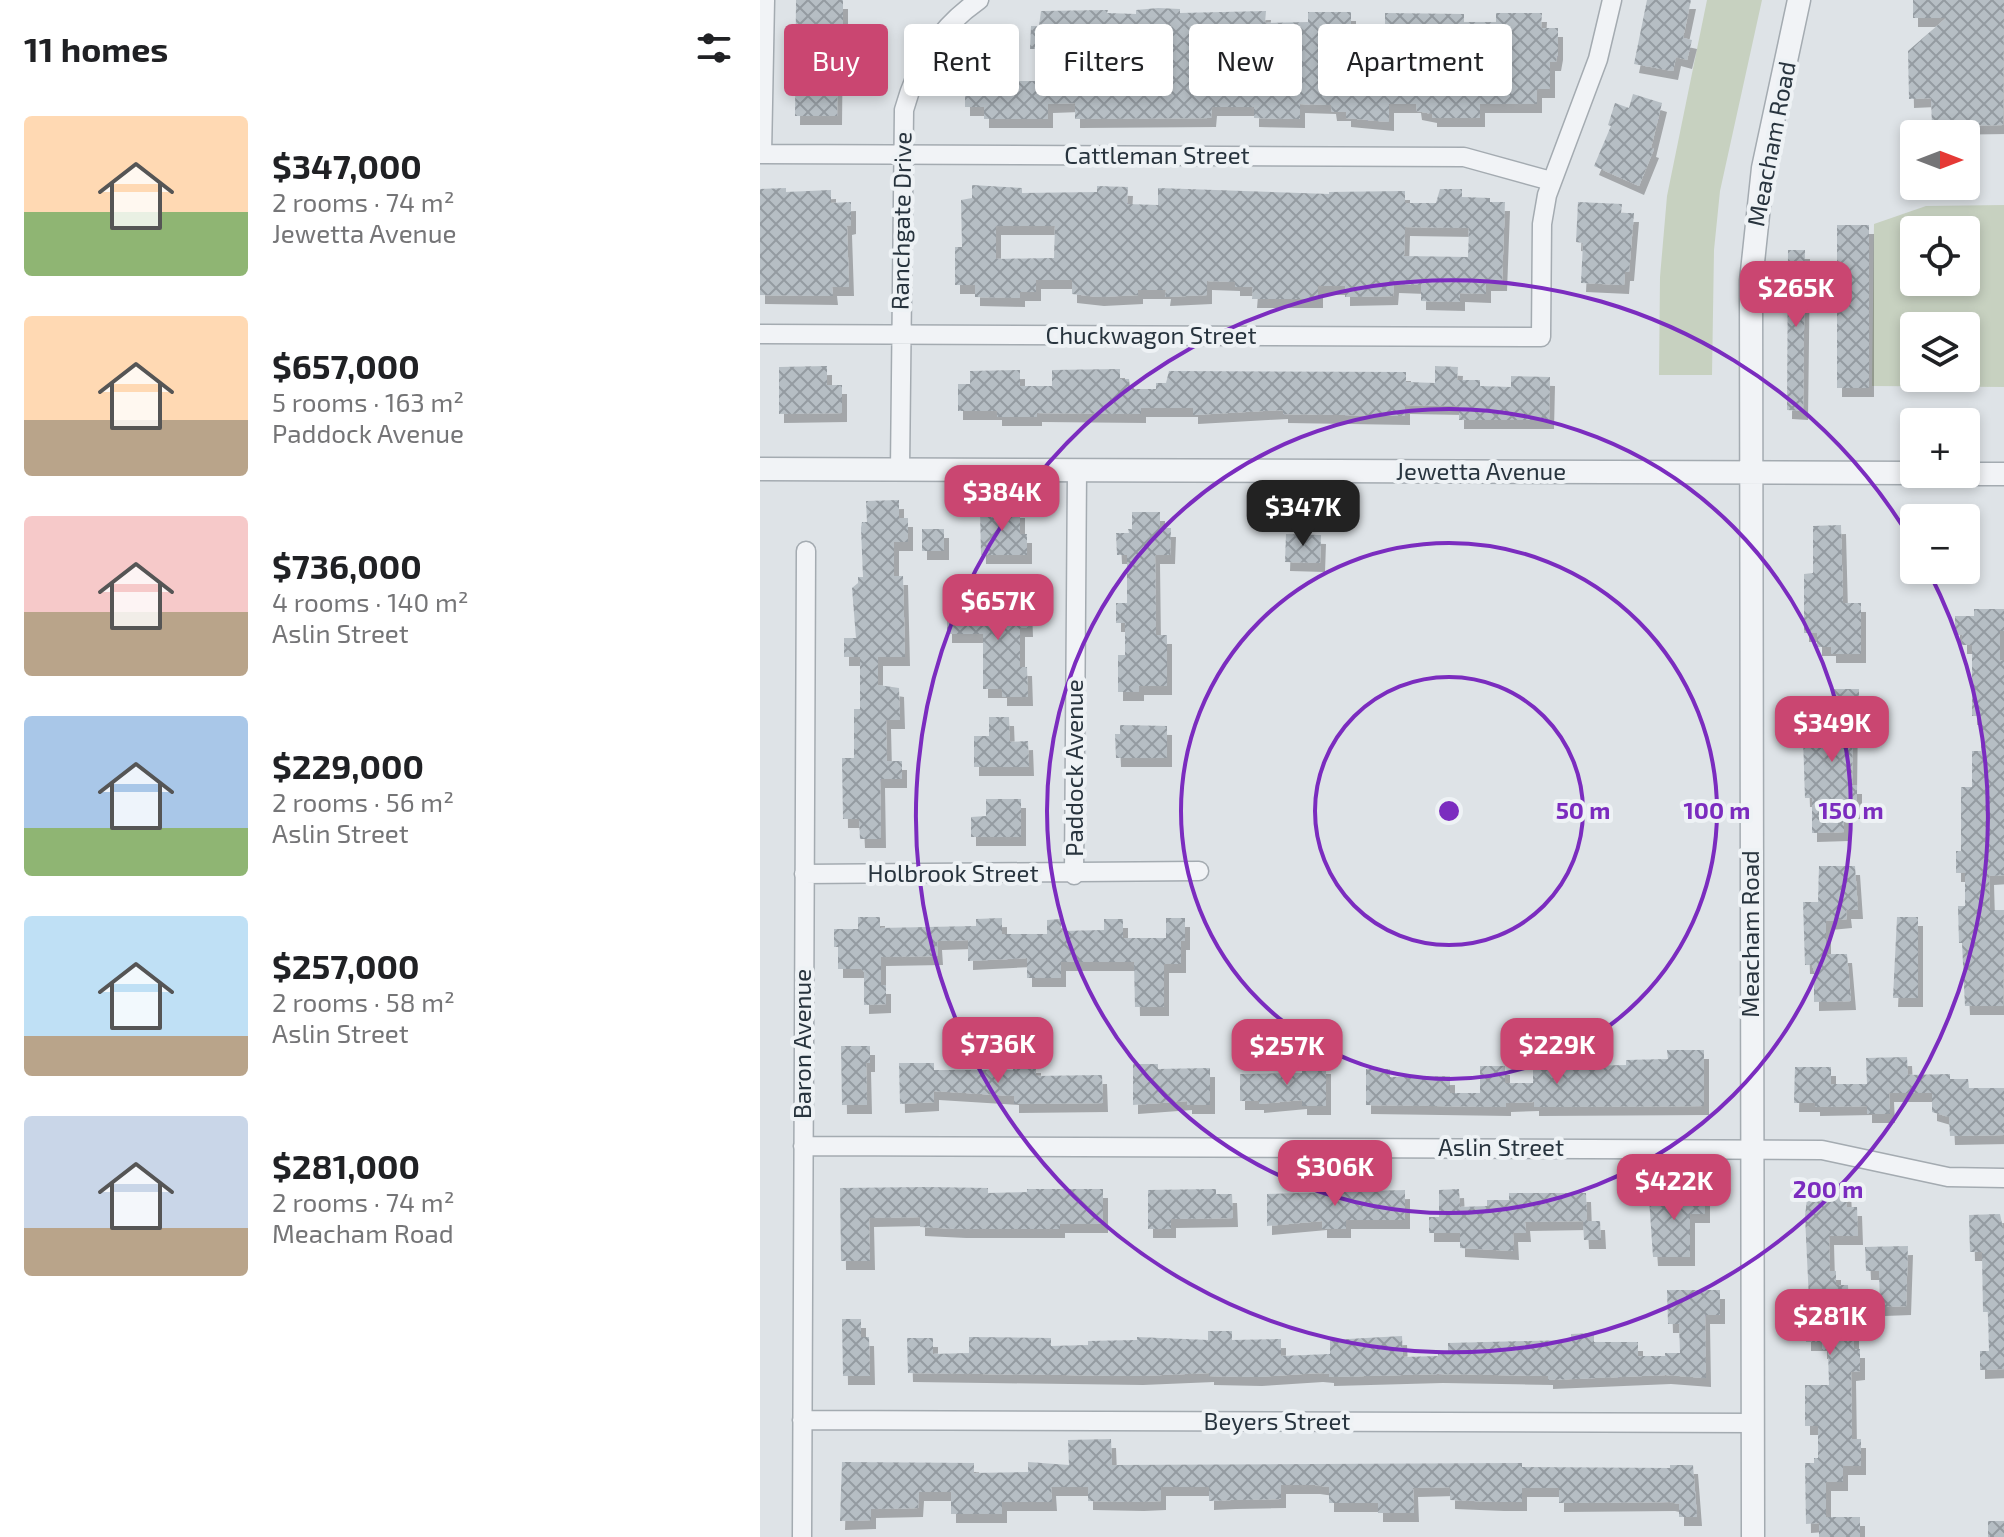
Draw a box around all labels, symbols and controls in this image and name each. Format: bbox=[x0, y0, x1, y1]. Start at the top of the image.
chip: Buy bbox=[784, 24, 888, 96]
chip: Rent bbox=[904, 24, 1019, 96]
chip: Filters bbox=[1035, 24, 1173, 96]
chip: New bbox=[1189, 24, 1302, 96]
chip: Apartment bbox=[1318, 24, 1512, 96]
icon: filters bbox=[692, 26, 736, 70]
text: 11 homes bbox=[24, 28, 168, 69]
street label: Meacham Road bbox=[1740, 59, 1801, 229]
north arrow bbox=[1900, 120, 1980, 200]
map controls bbox=[1900, 120, 1980, 584]
street label: Ranchgate Drive bbox=[884, 132, 917, 310]
street label: Cattleman Street bbox=[1064, 140, 1250, 169]
text: $347,000 bbox=[272, 145, 422, 186]
icon: home bbox=[88, 148, 184, 244]
text: 2 rooms · 74 m² bbox=[272, 186, 454, 217]
button: locate bbox=[1900, 216, 1980, 296]
text: Jewetta Avenue bbox=[272, 217, 457, 248]
pin: $265K bbox=[1740, 261, 1852, 329]
text: $265K bbox=[1758, 271, 1834, 302]
button: layers bbox=[1900, 312, 1980, 392]
street label: Chuckwagon Street bbox=[1045, 320, 1257, 349]
text: $657,000 bbox=[272, 345, 420, 386]
icon: home bbox=[88, 348, 184, 444]
text: 5 rooms · 163 m² bbox=[272, 386, 464, 417]
button: + bbox=[1900, 408, 1980, 488]
text: Paddock Avenue bbox=[272, 417, 464, 448]
street label: Jewetta Avenue bbox=[1396, 456, 1566, 485]
pin: $384K bbox=[946, 465, 1058, 533]
text: $384K bbox=[962, 475, 1042, 506]
pin: $347K bbox=[1247, 480, 1359, 548]
text: $347K bbox=[1265, 490, 1341, 521]
button: − bbox=[1900, 504, 1980, 584]
text: $736,000 bbox=[272, 545, 422, 586]
icon: home bbox=[88, 548, 184, 644]
pin: $657K bbox=[942, 574, 1054, 642]
text: $657K bbox=[961, 584, 1035, 615]
text: 4 rooms · 140 m² bbox=[272, 586, 468, 617]
text: Aslin Street bbox=[272, 617, 409, 648]
street label: Paddock Avenue bbox=[1059, 679, 1088, 857]
pin: $349K bbox=[1776, 696, 1888, 764]
text: $349K bbox=[1793, 706, 1871, 737]
text: $229,000 bbox=[272, 745, 424, 786]
icon: home bbox=[88, 748, 184, 844]
text: 2 rooms · 56 m² bbox=[272, 786, 454, 817]
text: 50 m bbox=[1556, 795, 1610, 824]
text: 100 m bbox=[1684, 795, 1750, 824]
text: 150 m bbox=[1818, 795, 1884, 824]
centre of rings bbox=[1435, 797, 1463, 825]
text: Aslin Street bbox=[272, 817, 409, 848]
street label: Meacham Road bbox=[1735, 850, 1764, 1018]
street label: Holbrook Street bbox=[867, 858, 1039, 887]
text: $257,000 bbox=[272, 945, 419, 986]
icon: home bbox=[88, 948, 184, 1044]
street label: Baron Avenue bbox=[787, 969, 816, 1119]
text: 2 rooms · 58 m² bbox=[272, 986, 455, 1017]
text: Aslin Street bbox=[272, 1017, 409, 1048]
pin: $736K bbox=[942, 1017, 1054, 1085]
pin: $229K bbox=[1501, 1018, 1613, 1086]
pin: $257K bbox=[1231, 1019, 1343, 1087]
text: $736K bbox=[960, 1027, 1036, 1058]
text: $229K bbox=[1518, 1028, 1596, 1059]
text: $257K bbox=[1250, 1029, 1324, 1060]
street label: Aslin Street bbox=[1438, 1132, 1564, 1161]
pin: $306K bbox=[1279, 1140, 1391, 1208]
text: $281,000 bbox=[272, 1145, 420, 1186]
icon: home bbox=[88, 1148, 184, 1244]
text: $306K bbox=[1296, 1150, 1374, 1181]
pin: $422K bbox=[1618, 1154, 1730, 1222]
text: $422K bbox=[1635, 1164, 1713, 1195]
text: 200 m bbox=[1793, 1174, 1863, 1203]
text: 2 rooms · 74 m² bbox=[272, 1186, 454, 1217]
text: Meacham Road bbox=[272, 1217, 454, 1248]
pin: $281K bbox=[1774, 1289, 1886, 1357]
text: $281K bbox=[1793, 1299, 1867, 1330]
street label: Beyers Street bbox=[1204, 1406, 1351, 1435]

